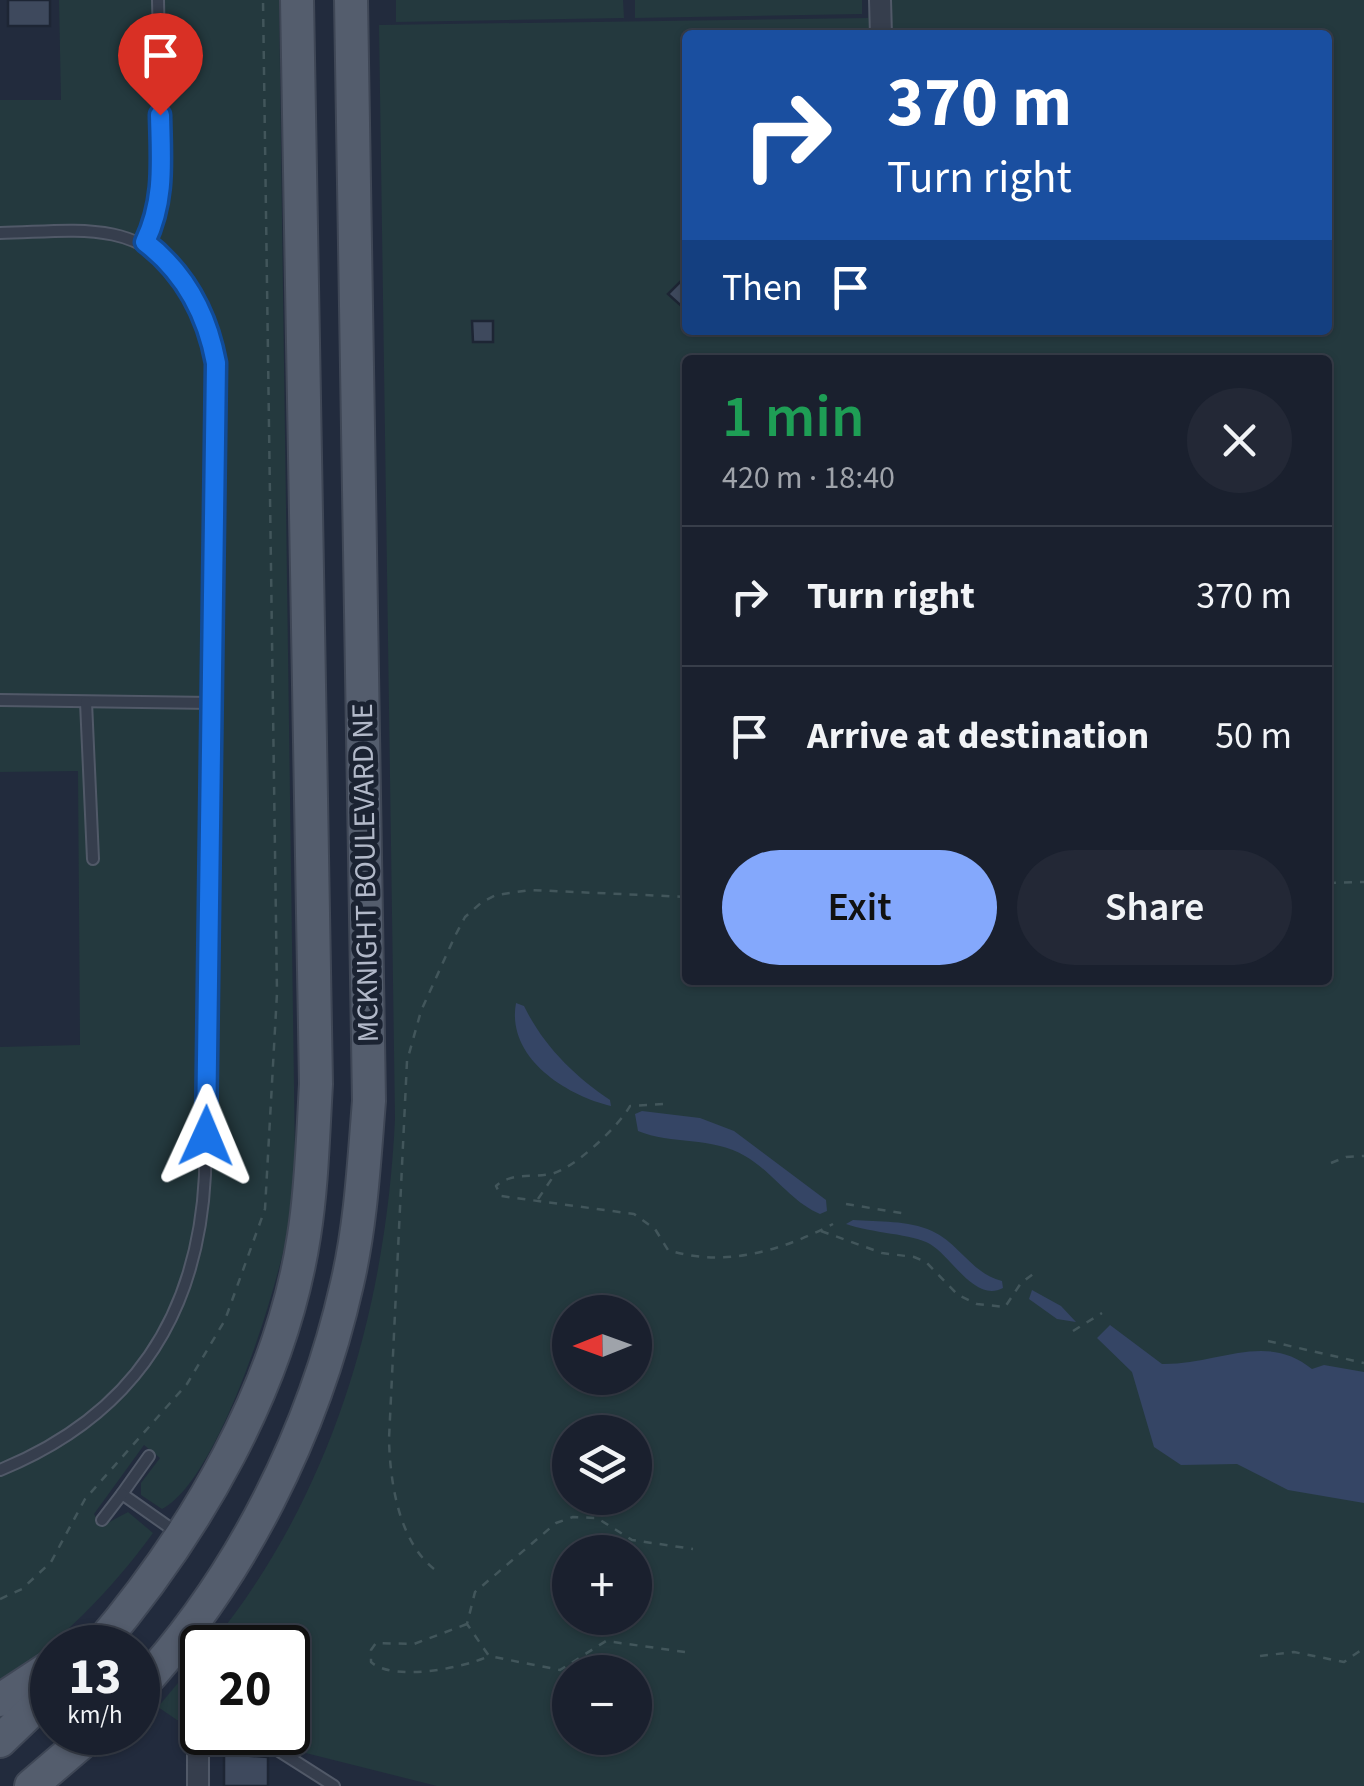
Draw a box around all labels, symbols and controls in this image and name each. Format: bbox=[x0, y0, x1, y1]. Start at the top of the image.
pin bbox=[118, 13, 203, 116]
icon: arrive bbox=[133, 28, 188, 83]
text: 370 m bbox=[887, 53, 1072, 153]
icon: right bbox=[722, 70, 852, 200]
text: Turn right bbox=[887, 146, 1072, 210]
icon: arrive bbox=[823, 260, 878, 315]
text: Then bbox=[722, 261, 803, 315]
text: 1 min bbox=[722, 375, 865, 460]
button: close bbox=[1187, 388, 1292, 493]
text: 420 m · 18:40 bbox=[722, 455, 895, 501]
icon: right bbox=[722, 569, 777, 624]
text: Turn right bbox=[807, 569, 975, 623]
text: 370 m bbox=[1196, 569, 1292, 623]
street label: MCKNIGHT BOULEVARD NE bbox=[341, 703, 390, 1043]
icon: arrive bbox=[722, 709, 777, 764]
text: Arrive at destination bbox=[807, 709, 1149, 763]
text: 50 m bbox=[1215, 709, 1292, 763]
button: Exit bbox=[722, 850, 997, 965]
button: Share bbox=[1017, 850, 1292, 965]
position arrow bbox=[154, 1084, 258, 1188]
north arrow bbox=[552, 1295, 652, 1395]
map controls bbox=[552, 1295, 652, 1755]
button: layers bbox=[552, 1415, 652, 1515]
button: + bbox=[552, 1535, 652, 1635]
speed limit sign: 20 bbox=[180, 1625, 310, 1755]
text: 13 bbox=[69, 1642, 121, 1713]
button: − bbox=[552, 1655, 652, 1755]
text: km/h bbox=[67, 1697, 123, 1733]

